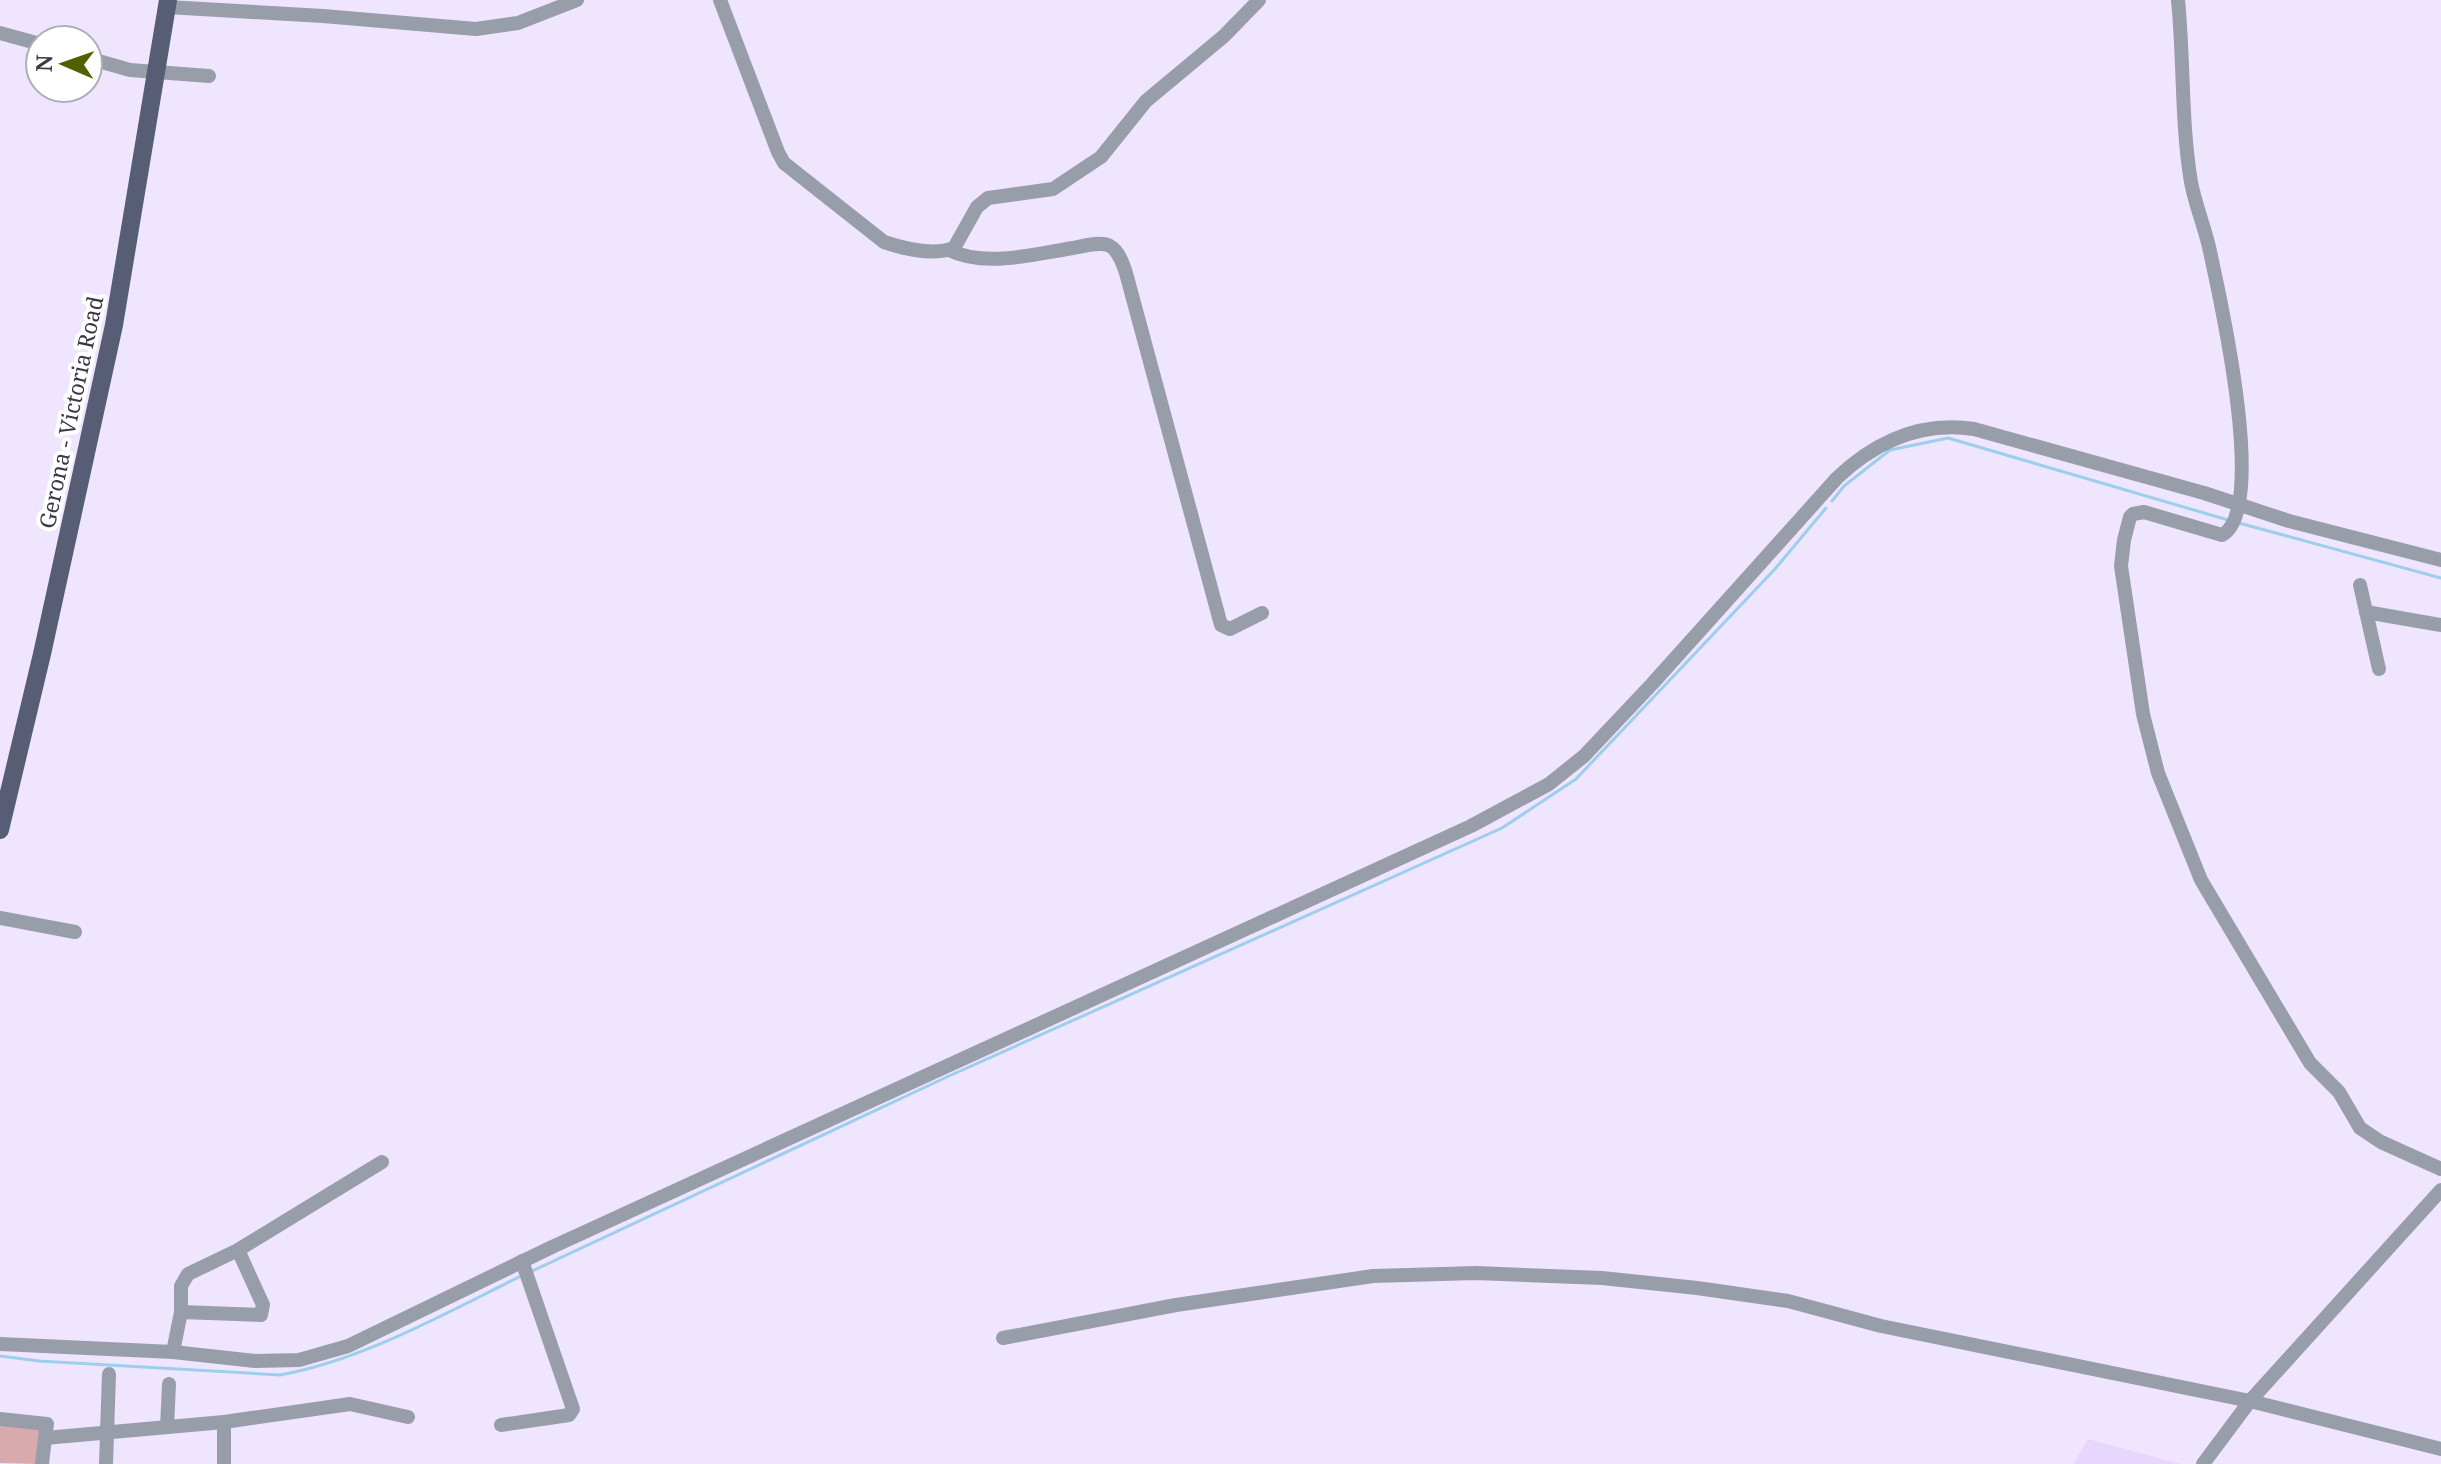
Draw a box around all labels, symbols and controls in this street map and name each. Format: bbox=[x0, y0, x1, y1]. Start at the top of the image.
north arrow bbox=[24, 24, 104, 104]
text: N bbox=[28, 54, 58, 72]
street label: Gerona - Victoria Road bbox=[31, 292, 109, 531]

